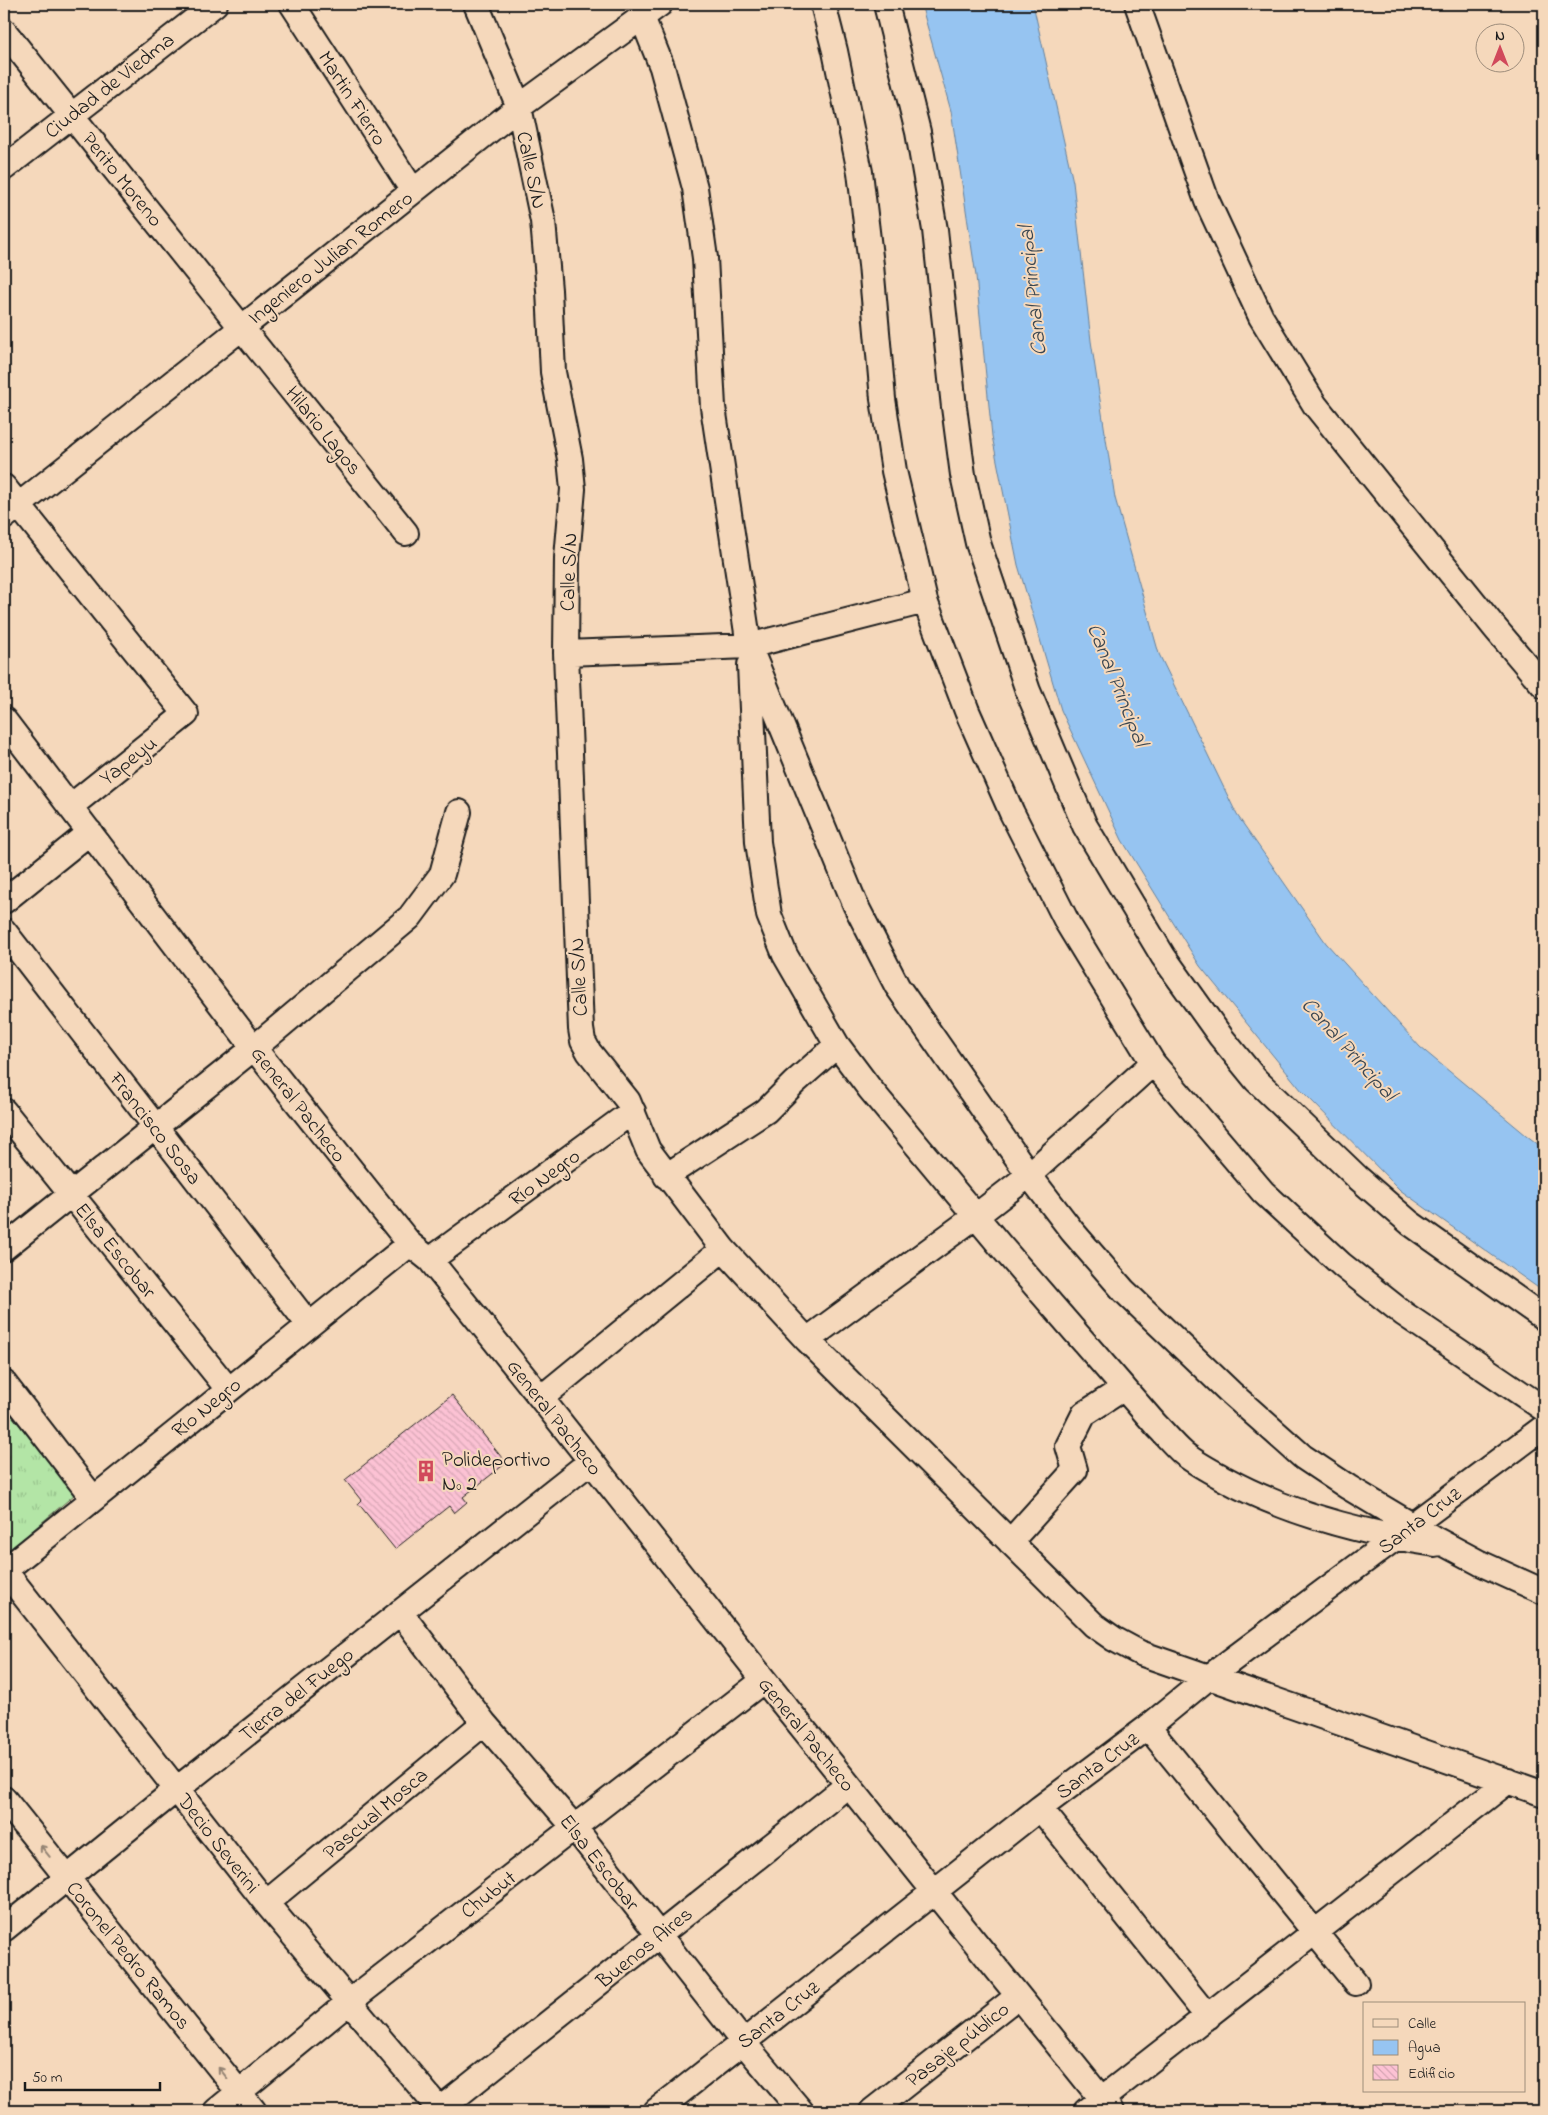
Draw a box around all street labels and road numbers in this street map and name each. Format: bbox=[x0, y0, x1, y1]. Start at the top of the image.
street label: Ciudad de Viedma bbox=[39, 26, 182, 147]
street label: Martin Fierro bbox=[309, 46, 393, 153]
street label: Perito Moreno bbox=[74, 126, 169, 234]
street label: Calle S/N bbox=[507, 129, 553, 212]
street label: Ingeniero Julian Romero bbox=[242, 184, 422, 334]
street label: Hilario Lagos bbox=[275, 380, 368, 484]
street label: Calle S/N bbox=[554, 532, 586, 612]
street label: Yapeyu bbox=[94, 730, 166, 795]
street label: Calle S/N bbox=[563, 937, 597, 1017]
street label: General Pacheco bbox=[242, 1041, 352, 1170]
street label: Francisco Sosa bbox=[100, 1066, 208, 1192]
street label: Río Negro bbox=[503, 1142, 588, 1216]
street label: Elsa Escobar bbox=[66, 1197, 163, 1306]
street label: General Pacheco bbox=[498, 1354, 608, 1483]
street label: Río Negro bbox=[166, 1371, 250, 1448]
street label: Santa Cruz bbox=[1372, 1480, 1468, 1563]
street label: Tierra del Fuego bbox=[233, 1641, 362, 1752]
street label: General Pacheco bbox=[750, 1671, 861, 1799]
street label: Santa Cruz bbox=[1050, 1725, 1146, 1808]
street label: Pascual Mosca bbox=[317, 1761, 435, 1868]
street label: Decio Severini bbox=[168, 1787, 266, 1901]
street label: Elsa Escobar bbox=[551, 1808, 646, 1918]
street label: Chubut bbox=[455, 1864, 524, 1927]
street label: Coronel Pedro Ramos bbox=[58, 1875, 197, 2037]
street label: Buenos Aires bbox=[590, 1900, 700, 1997]
street label: Santa Cruz bbox=[732, 1974, 827, 2057]
street label: Pasaje público bbox=[900, 1995, 1017, 2096]

